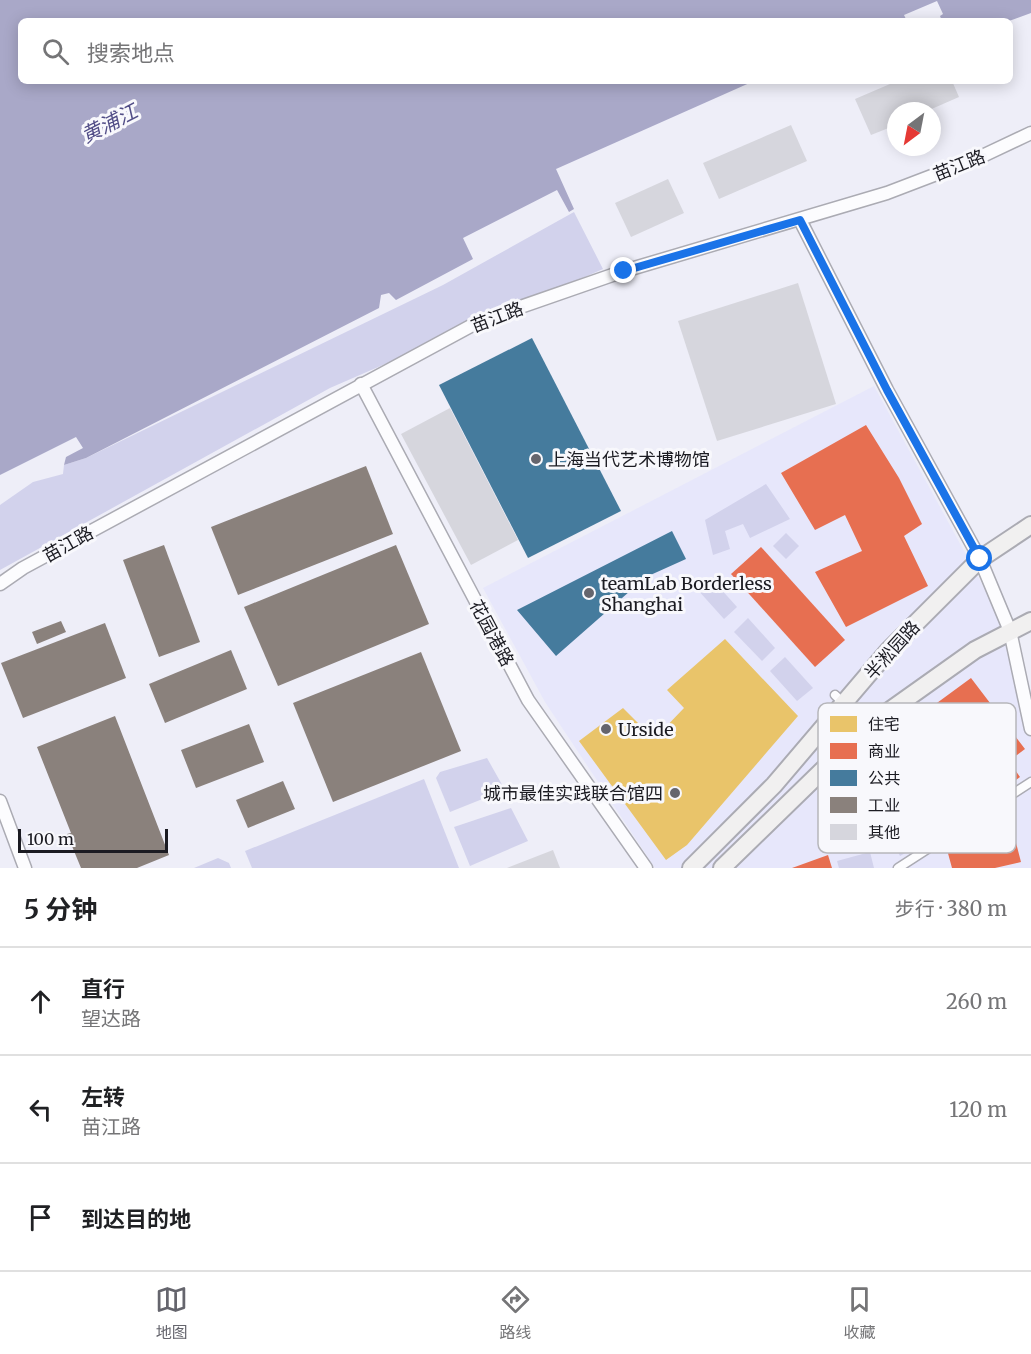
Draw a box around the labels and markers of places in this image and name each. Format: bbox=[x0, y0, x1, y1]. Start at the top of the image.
place label: 上海当代艺术博物馆 bbox=[548, 448, 710, 471]
marker: 上海当代艺术博物馆 bbox=[529, 452, 543, 466]
place label: teamLab Borderless Shanghai bbox=[601, 572, 772, 616]
marker: teamLab Borderless Shanghai bbox=[582, 586, 596, 600]
place label: Urside bbox=[618, 718, 674, 741]
marker: Urside bbox=[599, 722, 613, 736]
place label: 城市最佳实践联合馆四 bbox=[483, 782, 663, 805]
marker: 城市最佳实践联合馆四 bbox=[668, 786, 682, 800]

